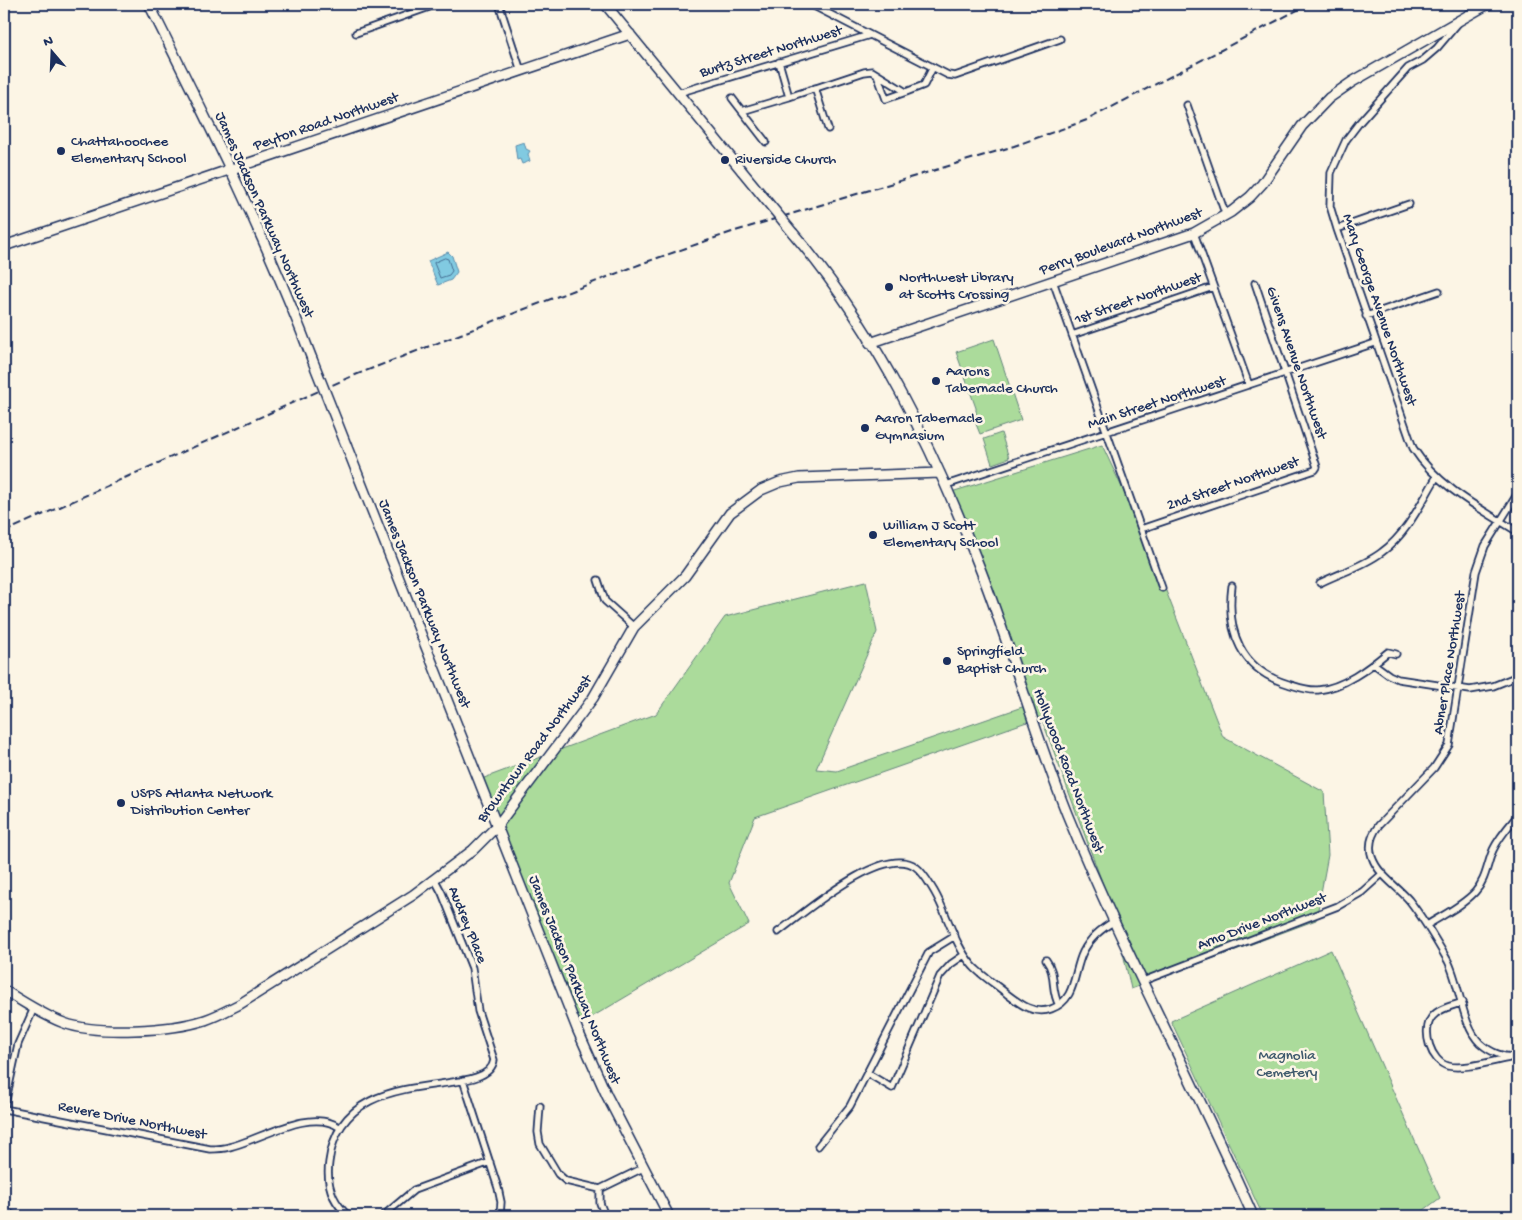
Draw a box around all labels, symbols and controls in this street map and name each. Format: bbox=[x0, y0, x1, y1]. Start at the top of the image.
street label: Burtz Street Northwest bbox=[697, 21, 846, 83]
north arrow bbox=[28, 28, 78, 78]
text: N bbox=[41, 33, 56, 52]
street label: Peyton Road Northwest bbox=[250, 88, 403, 156]
street label: James Jackson Parkway Northwest bbox=[210, 109, 318, 322]
place label: Chattahoochee Elementary School bbox=[71, 133, 187, 168]
marker: Chattahoochee Elementary School bbox=[55, 145, 67, 157]
place label: Riverside Church bbox=[735, 151, 836, 169]
marker: Riverside Church bbox=[719, 154, 731, 166]
street label: Perry Boulevard Northwest bbox=[1036, 204, 1207, 280]
street label: Mary George Avenue Northwest bbox=[1338, 212, 1421, 410]
street label: 1st Street Northwest bbox=[1071, 268, 1206, 329]
place label: Northwest Library at Scotts Crossing bbox=[899, 269, 1014, 304]
marker: Northwest Library at Scotts Crossing bbox=[883, 281, 895, 293]
street label: Givens Avenue Northwest bbox=[1261, 284, 1331, 443]
place label: Aarons Tabernacle Church bbox=[945, 363, 1058, 398]
street label: Main Street Northwest bbox=[1086, 372, 1230, 434]
marker: Aarons Tabernacle Church bbox=[930, 375, 942, 387]
place label: Aaron Tabernacle Gymnasium bbox=[875, 410, 983, 445]
marker: Aaron Tabernacle Gymnasium bbox=[859, 422, 871, 434]
street label: 2nd Street Northwest bbox=[1165, 452, 1303, 515]
street label: James Jackson Parkway Northwest bbox=[374, 497, 475, 713]
place label: William J Scott Elementary School bbox=[883, 517, 999, 552]
marker: William J Scott Elementary School bbox=[867, 529, 879, 541]
street label: Abner Place Northwest bbox=[1430, 588, 1471, 736]
place label: Springfield Baptist Church bbox=[956, 643, 1047, 678]
marker: Springfield Baptist Church bbox=[941, 655, 953, 667]
street label: Browntown Road Northwest bbox=[473, 670, 598, 827]
street label: Hollywood Road Northwest bbox=[1028, 686, 1108, 857]
place label: USPS Atlanta Network Distribution Center bbox=[130, 785, 274, 820]
marker: USPS Atlanta Network Distribution Center bbox=[115, 797, 127, 809]
street label: James Jackson Parkway Northwest bbox=[524, 873, 625, 1089]
street label: Audrey Place bbox=[443, 884, 491, 966]
street label: Arno Drive Northwest bbox=[1195, 888, 1331, 955]
park label: Magnolia Cemetery bbox=[1257, 1047, 1318, 1082]
street label: Revere Drive Northwest bbox=[56, 1098, 210, 1145]

